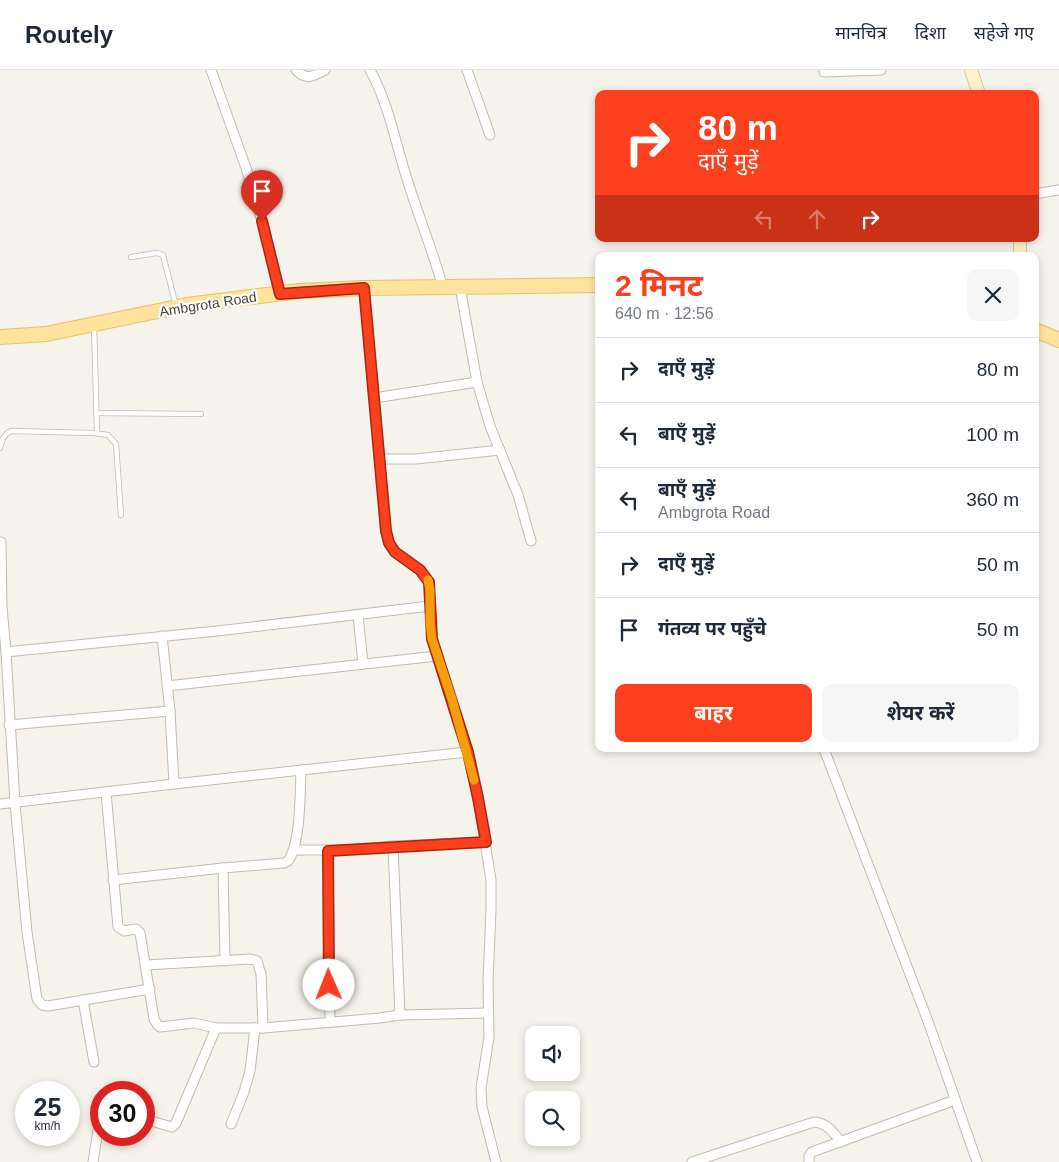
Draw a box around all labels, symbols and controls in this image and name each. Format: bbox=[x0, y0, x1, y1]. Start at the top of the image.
text: Routely bbox=[25, 21, 113, 48]
text: मानचित्र bbox=[835, 23, 887, 43]
text: दिशा bbox=[915, 23, 946, 43]
text: सहेजे गए bbox=[974, 23, 1034, 43]
text: 80 m bbox=[698, 108, 778, 147]
icon: right bbox=[615, 110, 680, 175]
text: दाएँ मुड़ें bbox=[698, 149, 759, 174]
pin bbox=[241, 170, 283, 221]
icon: arrive bbox=[248, 177, 276, 205]
icon: left bbox=[750, 205, 778, 233]
icon: ahead bbox=[803, 205, 831, 233]
icon: right bbox=[856, 205, 884, 233]
text: 2 मिनट bbox=[615, 269, 703, 302]
button: close bbox=[967, 269, 1019, 321]
street label: Ambgrota Road bbox=[158, 288, 258, 320]
text: 640 m · 12:56 bbox=[615, 305, 714, 322]
icon: right bbox=[615, 356, 643, 384]
text: दाएँ मुड़ें bbox=[658, 358, 714, 379]
text: 80 m bbox=[977, 359, 1019, 380]
icon: left bbox=[615, 421, 643, 449]
text: बाएँ मुड़ें bbox=[658, 423, 715, 444]
text: 100 m bbox=[966, 424, 1019, 445]
text: बाएँ मुड़ें bbox=[658, 479, 715, 500]
icon: left bbox=[615, 486, 643, 514]
text: 360 m bbox=[966, 489, 1019, 510]
text: Ambgrota Road bbox=[658, 504, 770, 521]
icon: right bbox=[615, 551, 643, 579]
text: दाएँ मुड़ें bbox=[658, 553, 714, 574]
text: 50 m bbox=[977, 554, 1019, 575]
icon: arrive bbox=[615, 616, 643, 644]
text: गंतव्य पर पहुँचे bbox=[658, 618, 766, 639]
text: 50 m bbox=[977, 619, 1019, 640]
button: बाहर bbox=[615, 684, 812, 742]
button: शेयर करें bbox=[822, 684, 1019, 742]
position arrow bbox=[302, 958, 354, 1010]
map controls bbox=[525, 1026, 580, 1146]
button: sound bbox=[525, 1026, 580, 1081]
speed limit sign: 30 bbox=[90, 1081, 155, 1146]
button: search bbox=[525, 1091, 580, 1146]
text: 25 bbox=[34, 1093, 61, 1121]
text: km/h bbox=[34, 1119, 61, 1133]

